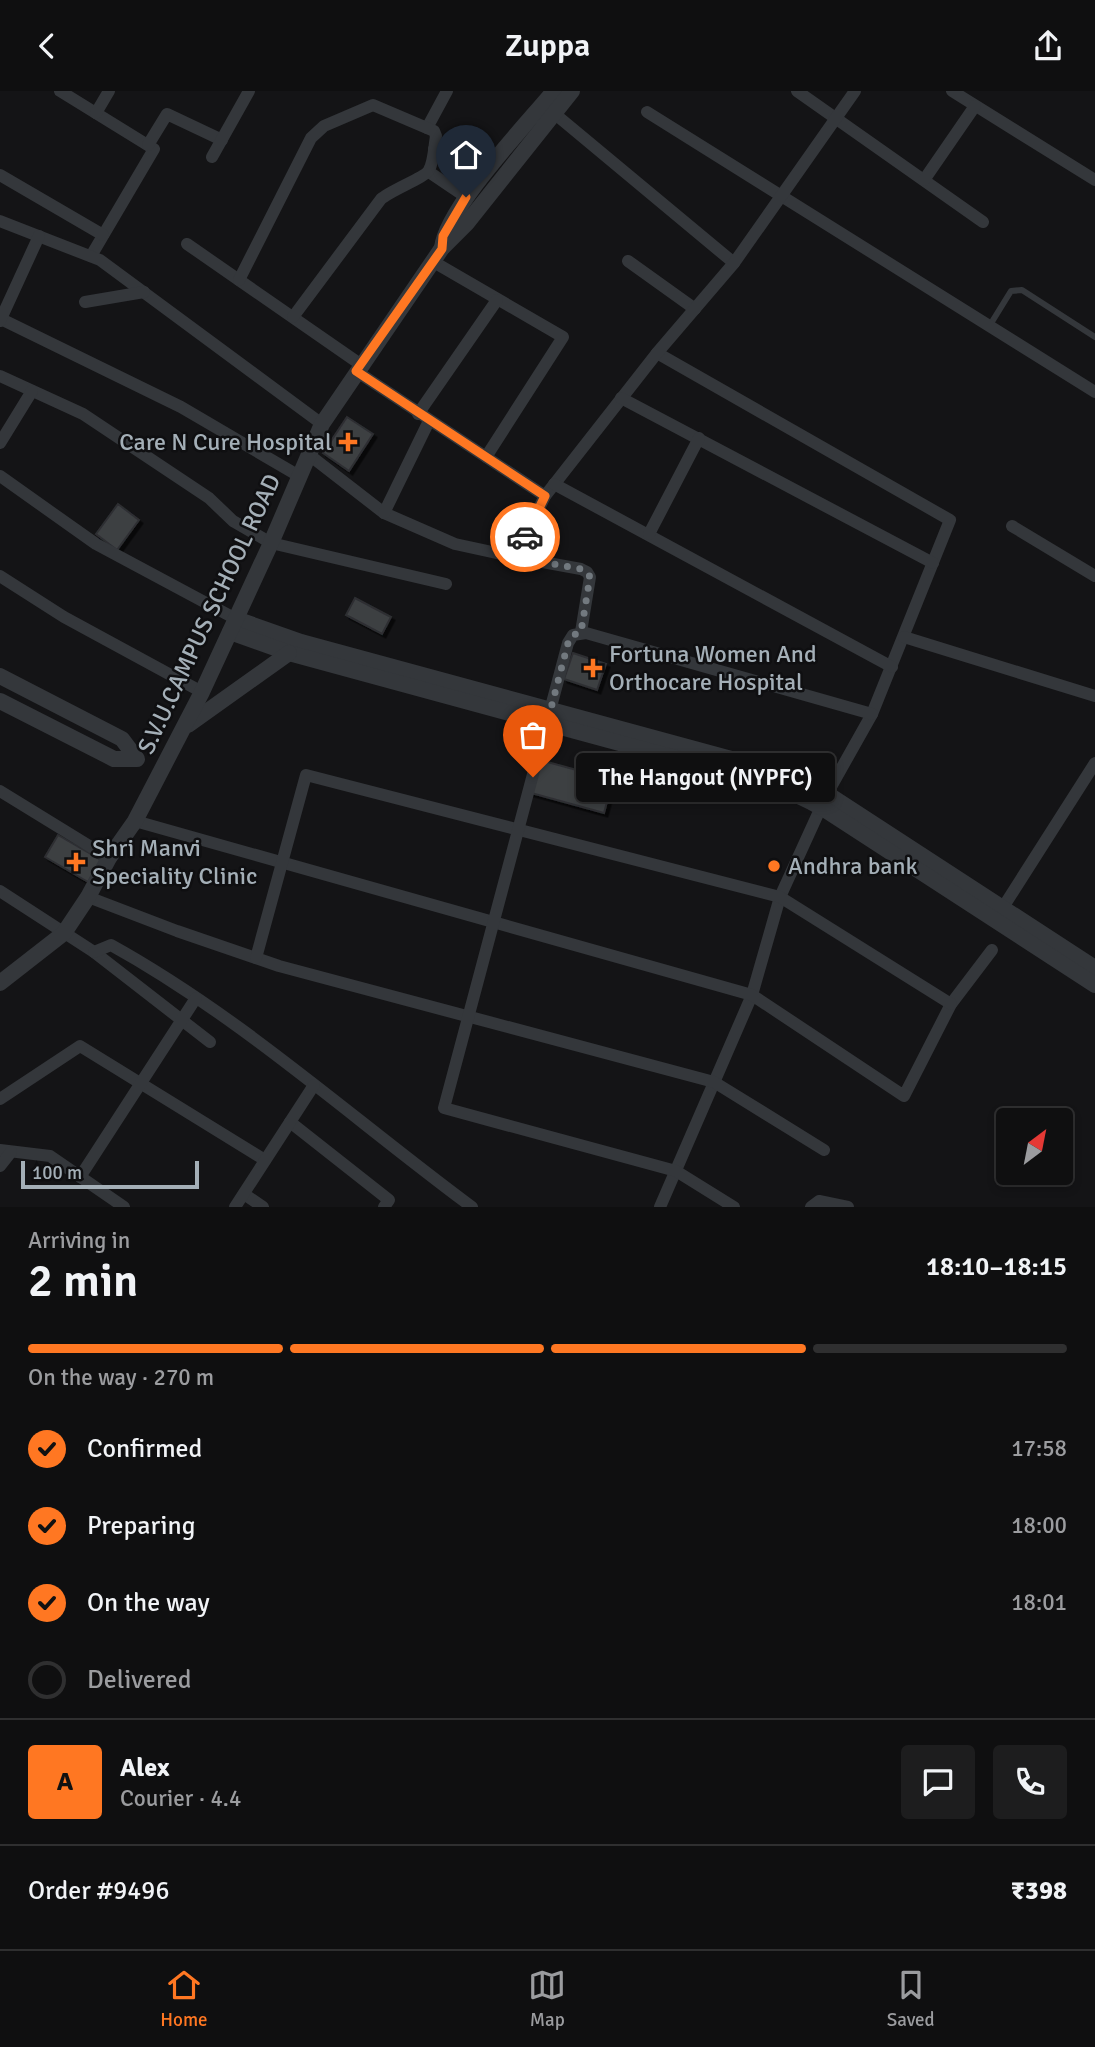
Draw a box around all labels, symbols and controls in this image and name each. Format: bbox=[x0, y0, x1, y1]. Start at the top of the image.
text: Zuppa bbox=[505, 26, 590, 65]
icon: back bbox=[28, 27, 66, 65]
icon: share bbox=[1029, 27, 1067, 65]
pin bbox=[436, 125, 496, 197]
icon: home bbox=[447, 136, 485, 174]
place label: Care N Cure Hospital bbox=[119, 427, 332, 457]
marker: Care N Cure Hospital bbox=[338, 432, 358, 452]
street label: S.V.U.CAMPUS SCHOOL ROAD bbox=[131, 469, 287, 759]
courier bbox=[490, 502, 560, 572]
icon: car bbox=[506, 518, 544, 556]
place label: Fortuna Women And Orthocare Hospital bbox=[609, 639, 817, 697]
marker: Fortuna Women And Orthocare Hospital bbox=[583, 658, 603, 678]
pin bbox=[503, 705, 563, 777]
icon: bag bbox=[514, 716, 552, 754]
callout: The Hangout (NYPFC) bbox=[575, 753, 834, 801]
text: The Hangout (NYPFC) bbox=[598, 763, 813, 792]
place label: Shri Manvi Speciality Clinic bbox=[92, 833, 257, 891]
place label: Andhra bank bbox=[788, 851, 918, 881]
marker: Shri Manvi Speciality Clinic bbox=[66, 852, 86, 872]
marker: Andhra bank bbox=[766, 858, 782, 874]
north arrow bbox=[996, 1108, 1073, 1185]
map controls bbox=[996, 1108, 1073, 1185]
scale bar bbox=[21, 1158, 200, 1190]
text: 100 m bbox=[32, 1161, 82, 1185]
text: Arriving in bbox=[28, 1226, 130, 1255]
text: 18:10–18:15 bbox=[926, 1251, 1067, 1283]
text: 2 min bbox=[28, 1253, 138, 1309]
text: On the way · 270 m bbox=[28, 1363, 214, 1392]
icon: check bbox=[28, 1430, 66, 1468]
text: Confirmed bbox=[87, 1433, 202, 1465]
text: 17:58 bbox=[1011, 1434, 1067, 1463]
icon: check bbox=[28, 1507, 66, 1545]
text: Preparing bbox=[87, 1510, 195, 1542]
text: 18:00 bbox=[1011, 1511, 1067, 1540]
icon: check bbox=[28, 1584, 66, 1622]
text: On the way bbox=[87, 1587, 210, 1619]
text: 18:01 bbox=[1011, 1588, 1067, 1617]
text: Delivered bbox=[87, 1664, 192, 1696]
button: chat bbox=[901, 1745, 975, 1819]
button: phone bbox=[993, 1745, 1067, 1819]
text: Alex bbox=[120, 1752, 170, 1784]
text: A bbox=[57, 1766, 73, 1798]
text: Courier · 4.4 bbox=[120, 1784, 241, 1813]
text: Order #9496 bbox=[28, 1875, 169, 1907]
text: ₹398 bbox=[1011, 1875, 1067, 1907]
tab: Home bbox=[160, 1966, 208, 2032]
tab: Map bbox=[528, 1966, 566, 2032]
tab: Saved bbox=[887, 1966, 935, 2032]

